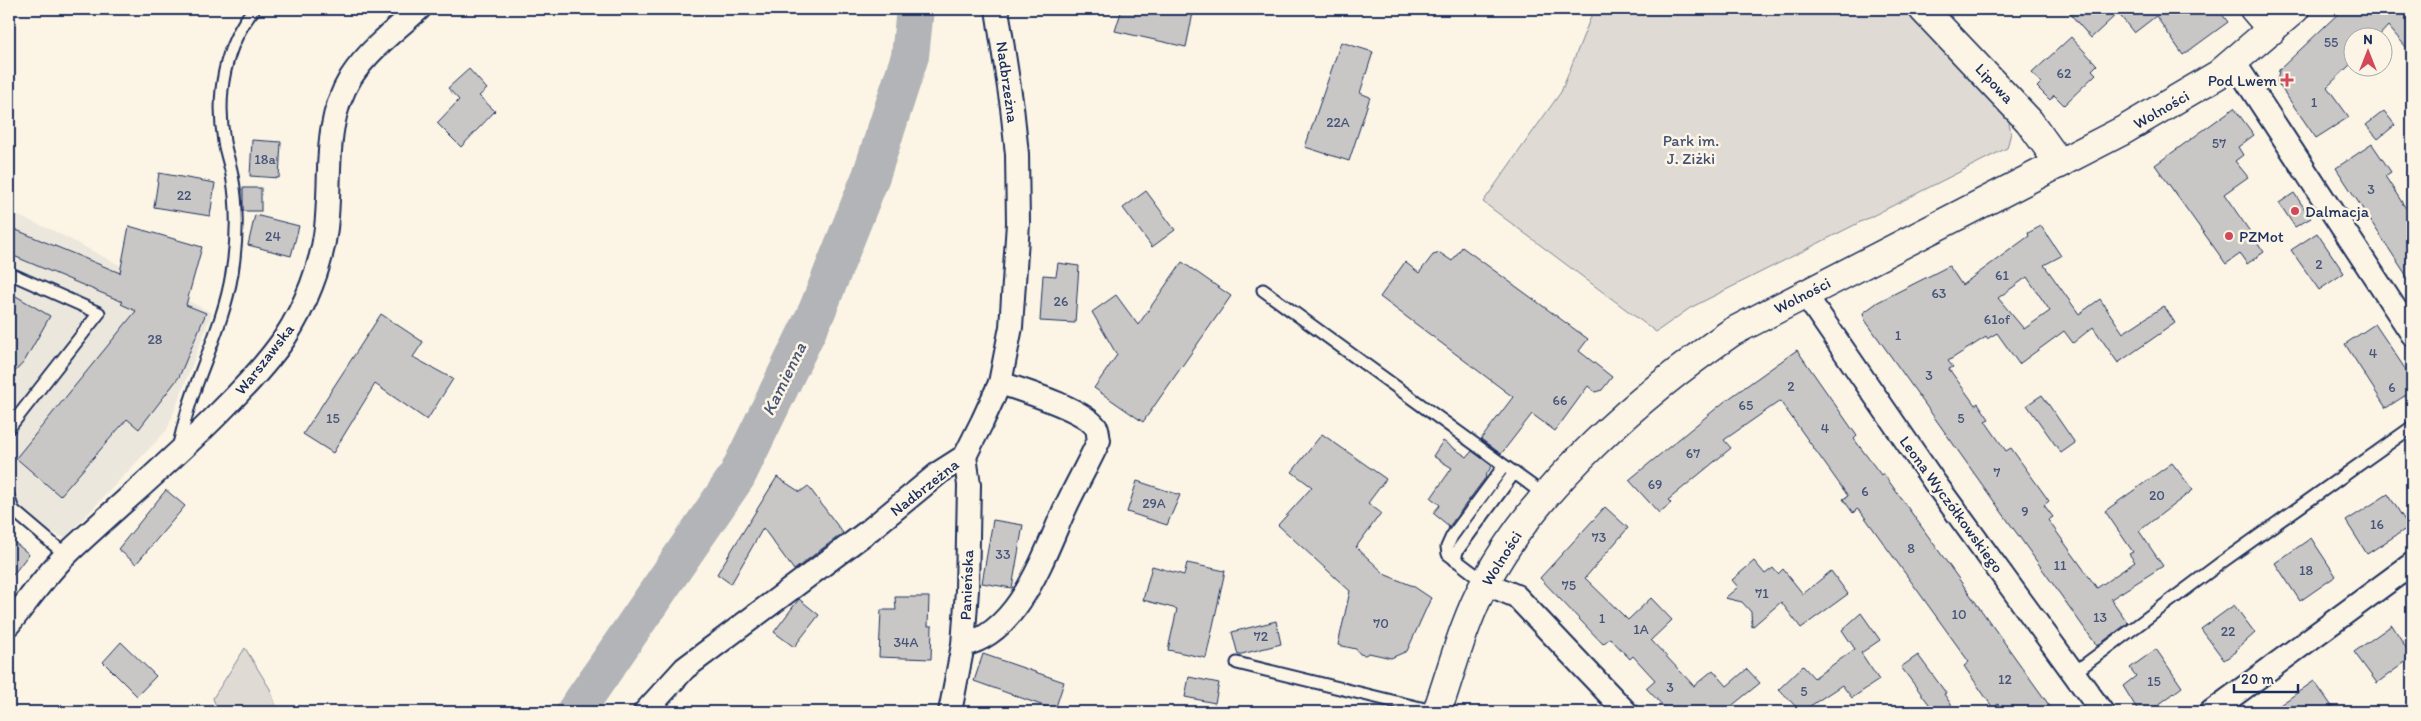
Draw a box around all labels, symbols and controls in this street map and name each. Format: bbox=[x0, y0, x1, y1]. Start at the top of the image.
north arrow bbox=[2344, 28, 2394, 78]
text: N bbox=[2363, 31, 2373, 48]
house number: 55 bbox=[2324, 34, 2338, 51]
street label: Nadbrzeżna bbox=[992, 40, 1023, 125]
street label: Lipowa bbox=[1971, 59, 2018, 108]
house number: 62 bbox=[2057, 65, 2072, 82]
place label: Pod Lwem bbox=[2208, 71, 2278, 90]
marker: Pod Lwem bbox=[2281, 74, 2293, 86]
street label: Wolności bbox=[2130, 86, 2193, 133]
house number: 1 bbox=[2311, 94, 2318, 111]
house number: 22A bbox=[1326, 114, 1350, 131]
park label: Park im. J. Ziżki bbox=[1663, 131, 1719, 168]
house number: 57 bbox=[2212, 135, 2226, 152]
house number: 18a bbox=[254, 151, 276, 168]
house number: 3 bbox=[2367, 181, 2375, 198]
house number: 22 bbox=[177, 187, 192, 204]
place label: Dalmacja bbox=[2305, 202, 2370, 221]
marker: Dalmacja bbox=[2289, 205, 2301, 217]
place label: PZMot bbox=[2239, 227, 2284, 246]
house number: 24 bbox=[265, 228, 281, 245]
marker: PZMot bbox=[2223, 230, 2235, 242]
house number: 2 bbox=[2315, 256, 2323, 273]
house number: 61 bbox=[1995, 267, 2009, 284]
street label: Wolności bbox=[1771, 273, 1834, 318]
house number: 63 bbox=[1931, 285, 1947, 302]
house number: 26 bbox=[1054, 293, 1068, 310]
house number: 61of bbox=[1984, 311, 2011, 328]
street label: Warszawska bbox=[231, 320, 298, 399]
house number: 1 bbox=[1895, 327, 1902, 344]
house number: 28 bbox=[147, 331, 163, 348]
water label: Kamienna bbox=[757, 338, 811, 419]
house number: 4 bbox=[2369, 345, 2378, 362]
house number: 3 bbox=[1925, 367, 1933, 384]
house number: 2 bbox=[1787, 378, 1795, 395]
house number: 6 bbox=[2388, 379, 2396, 396]
house number: 66 bbox=[1553, 392, 1567, 409]
house number: 65 bbox=[1739, 397, 1753, 414]
house number: 15 bbox=[326, 410, 340, 427]
house number: 5 bbox=[1957, 410, 1965, 427]
house number: 4 bbox=[1821, 420, 1830, 437]
street label: Leona Wyczółkowskiego bbox=[1896, 432, 2008, 576]
house number: 67 bbox=[1686, 445, 1700, 462]
street label: Nadbrzeżna bbox=[886, 454, 963, 520]
house number: 7 bbox=[1994, 464, 2001, 481]
house number: 69 bbox=[1648, 476, 1662, 493]
house number: 6 bbox=[1861, 483, 1869, 500]
house number: 20 bbox=[2149, 487, 2165, 504]
house number: 29A bbox=[1142, 495, 1166, 512]
house number: 9 bbox=[2021, 503, 2029, 520]
house number: 16 bbox=[2370, 516, 2384, 533]
street label: Wolności bbox=[1477, 527, 1526, 589]
house number: 73 bbox=[1592, 529, 1607, 546]
house number: 8 bbox=[1907, 540, 1915, 557]
house number: 33 bbox=[995, 546, 1011, 563]
street label: Panieńska bbox=[956, 549, 977, 621]
house number: 11 bbox=[2054, 557, 2067, 574]
house number: 18 bbox=[2299, 562, 2313, 579]
house number: 75 bbox=[1562, 577, 1576, 594]
house number: 71 bbox=[1755, 585, 1769, 602]
house number: 10 bbox=[1951, 606, 1967, 623]
house number: 13 bbox=[2093, 609, 2107, 626]
house number: 1 bbox=[1599, 610, 1606, 627]
house number: 70 bbox=[1373, 615, 1389, 632]
house number: 1A bbox=[1633, 621, 1649, 638]
house number: 22 bbox=[2221, 623, 2236, 640]
house number: 72 bbox=[1254, 628, 1269, 645]
house number: 34A bbox=[893, 634, 919, 651]
scale bar bbox=[2234, 661, 2297, 693]
text: 20 m bbox=[2241, 670, 2275, 688]
house number: 12 bbox=[1998, 671, 2013, 688]
house number: 15 bbox=[2147, 673, 2161, 690]
house number: 3 bbox=[1666, 679, 1674, 696]
house number: 5 bbox=[1800, 683, 1808, 700]

